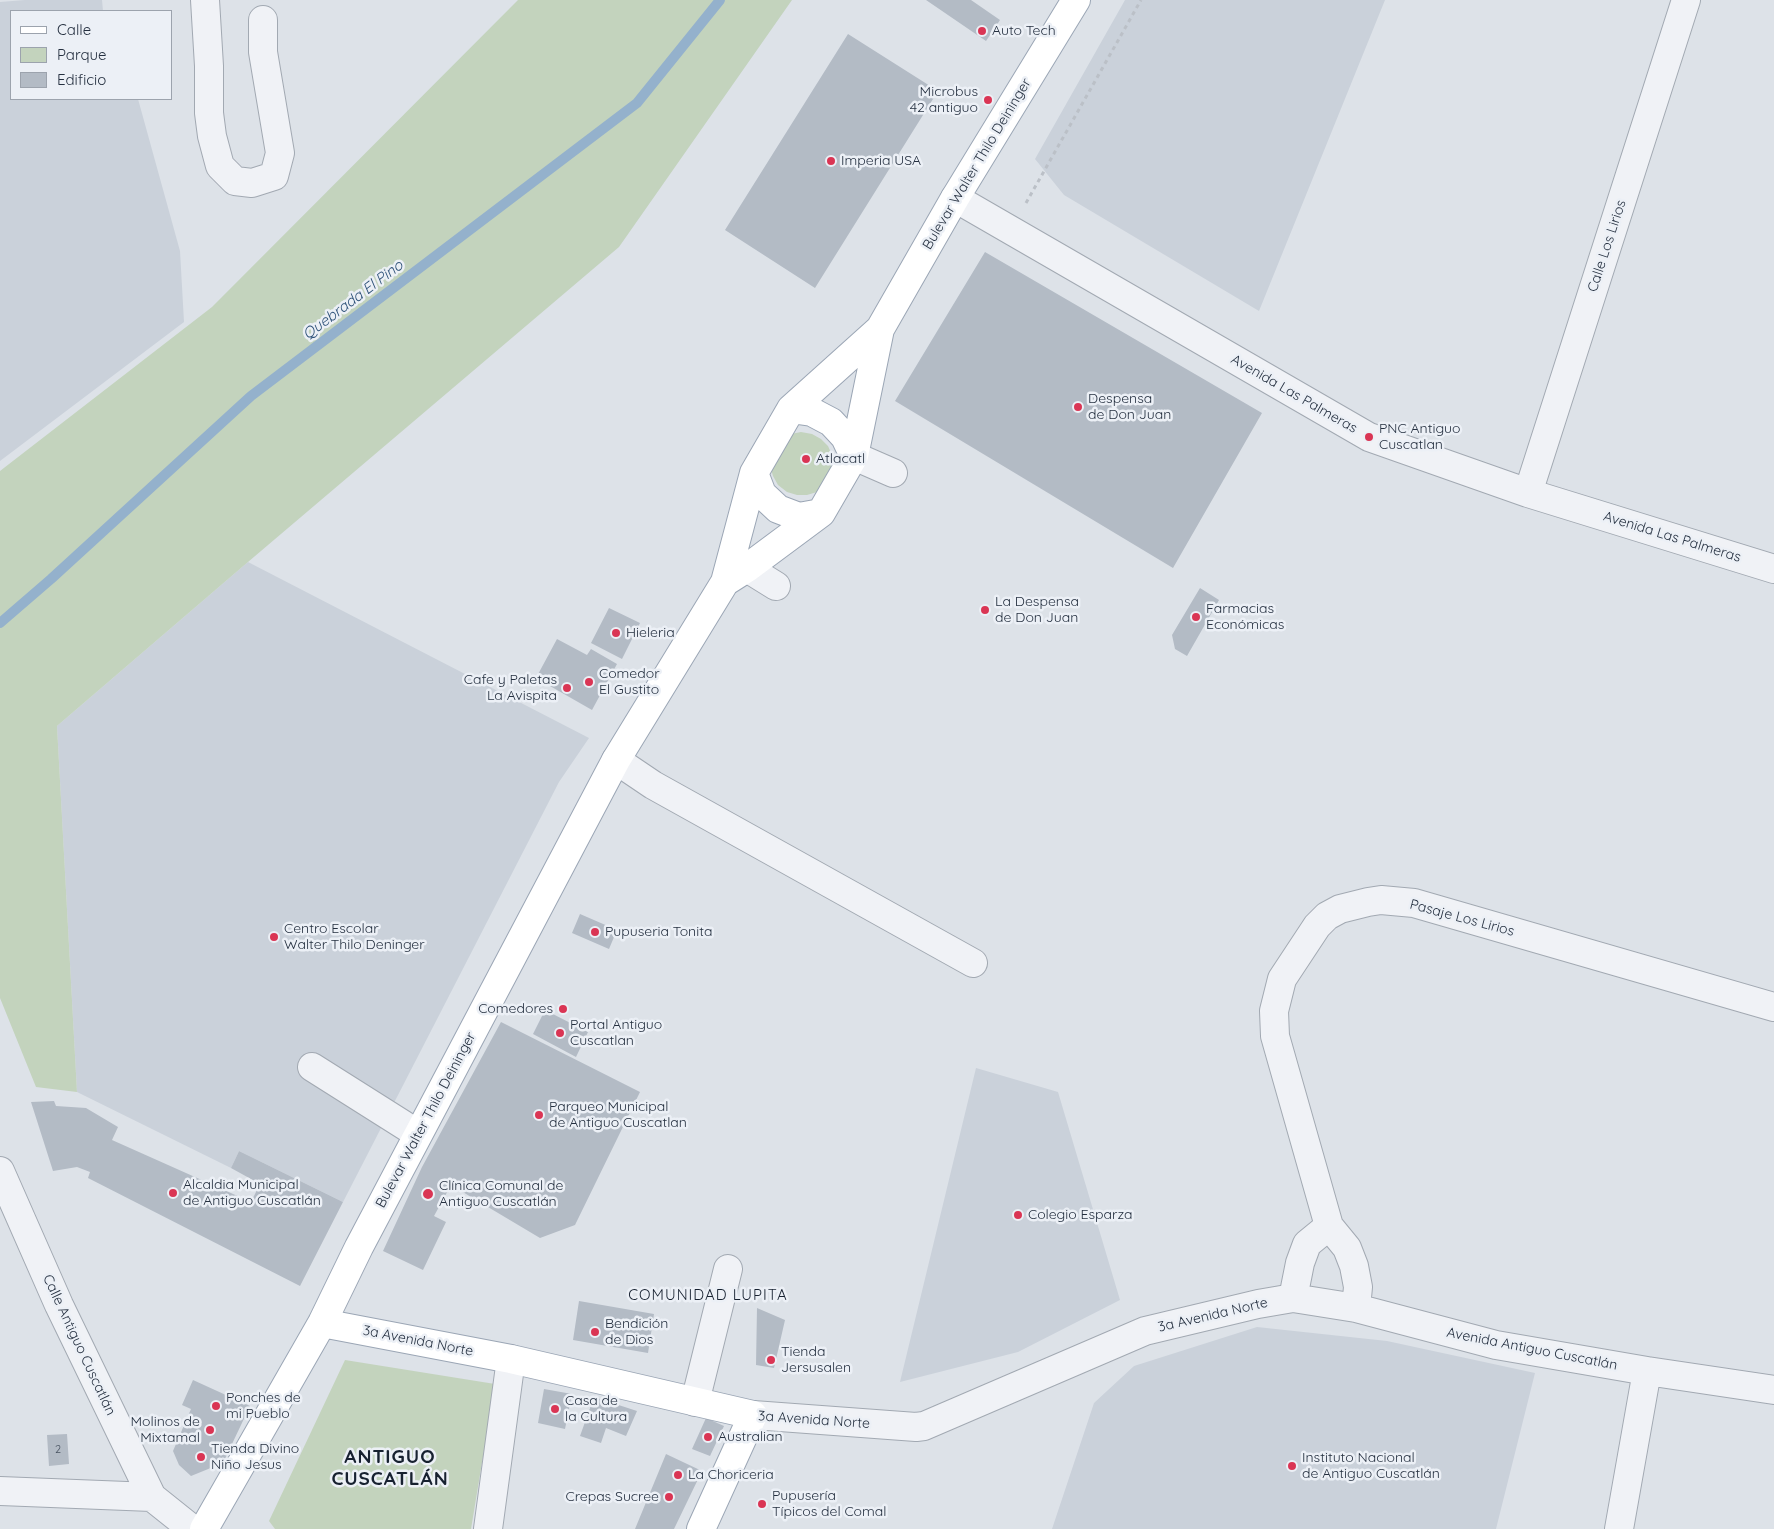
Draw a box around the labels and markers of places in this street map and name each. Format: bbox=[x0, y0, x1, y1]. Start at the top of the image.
place label: Auto Tech bbox=[992, 23, 1056, 39]
marker: Auto Tech bbox=[976, 25, 988, 37]
place label: Microbus 42 antiguo bbox=[910, 84, 978, 116]
marker: Microbus 42 antiguo bbox=[982, 94, 994, 106]
place label: Imperia USA bbox=[841, 153, 921, 169]
marker: Imperia USA bbox=[825, 155, 837, 167]
place label: Despensa de Don Juan bbox=[1088, 391, 1171, 424]
marker: Despensa de Don Juan bbox=[1072, 401, 1084, 413]
place label: PNC Antiguo Cuscatlan bbox=[1379, 421, 1460, 454]
marker: PNC Antiguo Cuscatlan bbox=[1363, 431, 1375, 443]
place label: Atlacatl bbox=[816, 451, 865, 467]
marker: Atlacatl bbox=[800, 453, 812, 465]
place label: La Despensa de Don Juan bbox=[995, 594, 1079, 626]
place label: Farmacias Económicas bbox=[1206, 601, 1284, 634]
marker: La Despensa de Don Juan bbox=[979, 604, 991, 616]
marker: Farmacias Económicas bbox=[1190, 611, 1202, 623]
place label: Hieleria bbox=[626, 625, 675, 641]
marker: Hieleria bbox=[610, 627, 622, 639]
place label: Comedor El Gustito bbox=[599, 666, 660, 699]
place label: Cafe y Paletas La Avispita bbox=[464, 672, 557, 704]
marker: Comedor El Gustito bbox=[583, 676, 595, 688]
marker: Cafe y Paletas La Avispita bbox=[561, 682, 573, 694]
place label: Centro Escolar Walter Thilo Deninger bbox=[284, 921, 425, 954]
place label: Pupuseria Tonita bbox=[605, 924, 712, 940]
marker: Pupuseria Tonita bbox=[589, 926, 601, 938]
marker: Centro Escolar Walter Thilo Deninger bbox=[268, 931, 280, 943]
place label: Comedores bbox=[478, 1001, 553, 1017]
marker: Comedores bbox=[557, 1003, 569, 1015]
place label: Portal Antiguo Cuscatlan bbox=[570, 1017, 662, 1050]
marker: Portal Antiguo Cuscatlan bbox=[554, 1027, 566, 1039]
place label: Parqueo Municipal de Antiguo Cuscatlan bbox=[549, 1099, 687, 1132]
marker: Parqueo Municipal de Antiguo Cuscatlan bbox=[533, 1109, 545, 1121]
place label: Alcaldia Municipal de Antiguo Cuscatlán bbox=[183, 1177, 321, 1210]
place label: Clínica Comunal de Antiguo Cuscatlán bbox=[439, 1178, 563, 1210]
marker: Alcaldia Municipal de Antiguo Cuscatlán bbox=[167, 1187, 179, 1199]
marker: Clínica Comunal de Antiguo Cuscatlán bbox=[421, 1187, 435, 1201]
place label: Colegio Esparza bbox=[1028, 1207, 1133, 1223]
marker: Colegio Esparza bbox=[1012, 1209, 1024, 1221]
place label: Bendición de Dios bbox=[605, 1316, 668, 1348]
marker: Bendición de Dios bbox=[589, 1326, 601, 1338]
place label: Tienda Jersusalen bbox=[781, 1344, 851, 1376]
marker: Tienda Jersusalen bbox=[765, 1354, 777, 1366]
place label: Ponches de mi Pueblo bbox=[226, 1390, 301, 1422]
place label: Casa de la Cultura bbox=[565, 1393, 627, 1425]
marker: Ponches de mi Pueblo bbox=[210, 1400, 222, 1412]
marker: Casa de la Cultura bbox=[549, 1403, 561, 1415]
place label: Molinos de Mixtamal bbox=[130, 1414, 200, 1446]
marker: Molinos de Mixtamal bbox=[204, 1424, 216, 1436]
place label: Australian bbox=[718, 1429, 783, 1445]
marker: Australian bbox=[702, 1431, 714, 1443]
place label: Tienda Divino Niño Jesus bbox=[211, 1441, 299, 1474]
place label: Instituto Nacional de Antiguo Cuscatlán bbox=[1302, 1450, 1440, 1482]
marker: Tienda Divino Niño Jesus bbox=[195, 1451, 207, 1463]
marker: Instituto Nacional de Antiguo Cuscatlán bbox=[1286, 1460, 1298, 1472]
place label: La Choriceria bbox=[688, 1467, 774, 1483]
marker: La Choriceria bbox=[672, 1469, 684, 1481]
place label: Pupusería Típicos del Comal bbox=[772, 1488, 887, 1520]
place label: Crepas Sucree bbox=[566, 1489, 659, 1505]
marker: Crepas Sucree bbox=[663, 1491, 675, 1503]
marker: Pupusería Típicos del Comal bbox=[756, 1498, 768, 1510]

